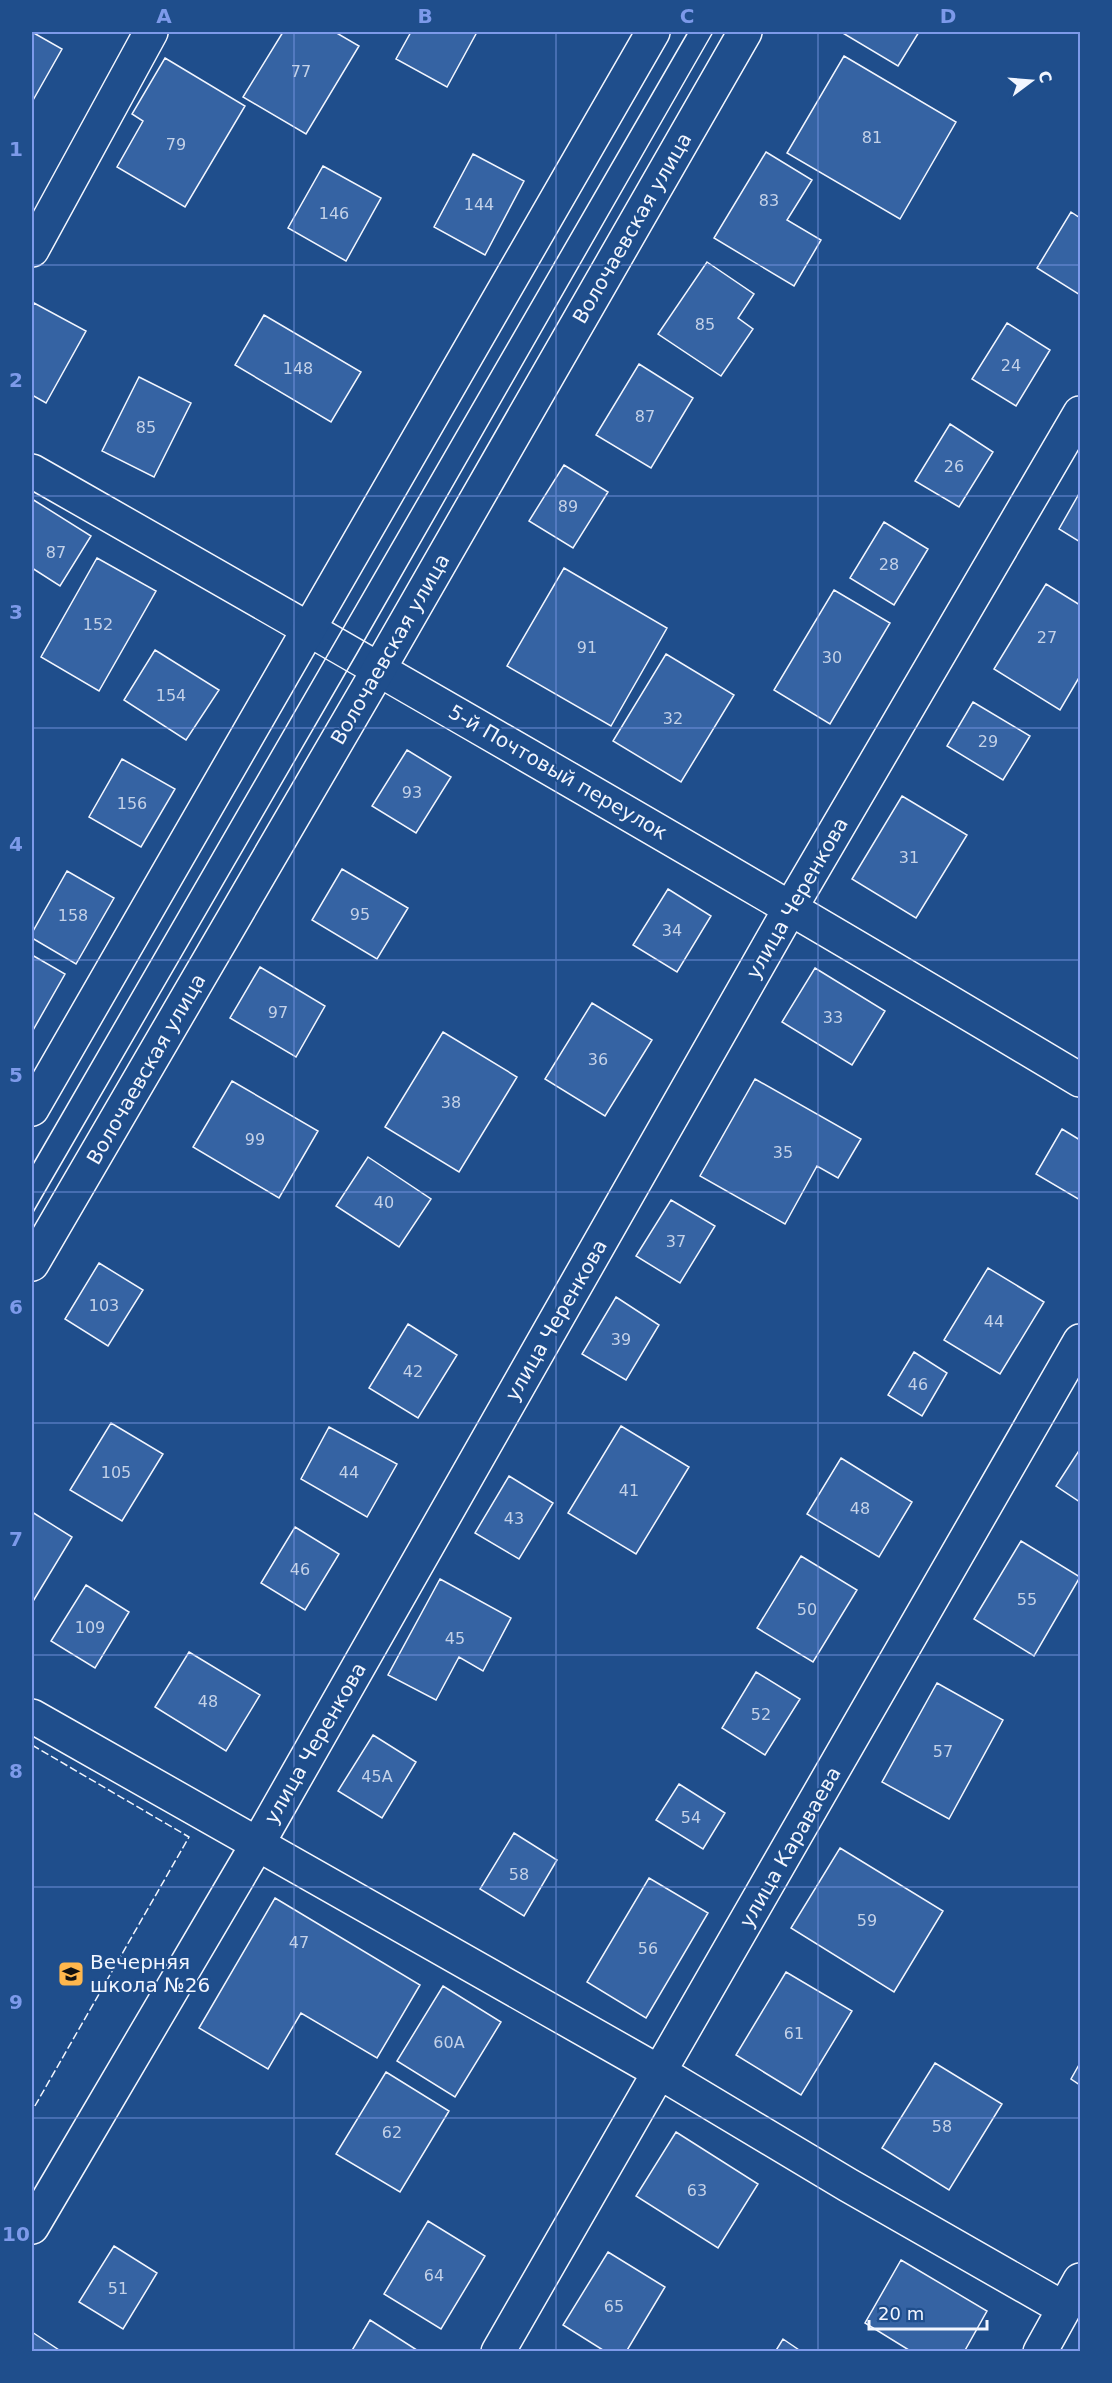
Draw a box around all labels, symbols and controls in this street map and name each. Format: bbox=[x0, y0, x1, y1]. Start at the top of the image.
text: A bbox=[156, 4, 172, 28]
text: B bbox=[417, 4, 433, 28]
text: C bbox=[680, 4, 694, 28]
text: D bbox=[940, 4, 956, 28]
north arrow bbox=[1001, 51, 1061, 111]
house number: 77 bbox=[291, 62, 311, 81]
text: С bbox=[1034, 69, 1056, 85]
street label: Волочаевская улица bbox=[568, 128, 696, 328]
house number: 81 bbox=[862, 128, 882, 147]
house number: 79 bbox=[166, 135, 186, 154]
text: 1 bbox=[9, 137, 23, 161]
house number: 83 bbox=[759, 191, 779, 210]
house number: 144 bbox=[464, 195, 494, 214]
house number: 146 bbox=[319, 204, 349, 223]
house number: 85 bbox=[695, 315, 715, 334]
house number: 24 bbox=[1001, 356, 1021, 375]
house number: 148 bbox=[283, 359, 313, 378]
text: 2 bbox=[9, 368, 23, 392]
house number: 87 bbox=[635, 407, 655, 426]
house number: 85 bbox=[136, 418, 156, 437]
house number: 26 bbox=[944, 457, 964, 476]
house number: 89 bbox=[558, 497, 578, 516]
house number: 87 bbox=[46, 543, 66, 562]
street label: Волочаевская улица bbox=[326, 549, 454, 749]
house number: 28 bbox=[879, 555, 899, 574]
text: 3 bbox=[9, 600, 23, 624]
house number: 152 bbox=[83, 615, 113, 634]
house number: 27 bbox=[1037, 628, 1057, 647]
house number: 91 bbox=[577, 638, 597, 657]
house number: 30 bbox=[822, 648, 842, 667]
house number: 154 bbox=[156, 686, 186, 705]
street label: 5-й Почтовый переулок bbox=[444, 699, 672, 845]
house number: 32 bbox=[663, 709, 683, 728]
house number: 29 bbox=[978, 732, 998, 751]
house number: 93 bbox=[402, 783, 422, 802]
house number: 156 bbox=[117, 794, 147, 813]
street label: улица Черенкова bbox=[741, 813, 853, 983]
text: 4 bbox=[9, 832, 23, 856]
house number: 31 bbox=[899, 848, 919, 867]
house number: 95 bbox=[350, 905, 370, 924]
house number: 158 bbox=[58, 906, 88, 925]
house number: 34 bbox=[662, 921, 682, 940]
street label: Волочаевская улица bbox=[82, 969, 210, 1169]
house number: 97 bbox=[268, 1003, 288, 1022]
house number: 33 bbox=[823, 1008, 843, 1027]
house number: 36 bbox=[588, 1050, 608, 1069]
text: 5 bbox=[9, 1063, 23, 1087]
house number: 38 bbox=[441, 1093, 461, 1112]
house number: 99 bbox=[245, 1130, 265, 1149]
house number: 35 bbox=[773, 1143, 793, 1162]
house number: 40 bbox=[374, 1193, 394, 1212]
house number: 37 bbox=[666, 1232, 686, 1251]
street label: улица Черенкова bbox=[500, 1235, 612, 1405]
text: 6 bbox=[9, 1295, 23, 1319]
house number: 103 bbox=[89, 1296, 119, 1315]
house number: 44 bbox=[984, 1312, 1004, 1331]
house number: 39 bbox=[611, 1330, 631, 1349]
house number: 42 bbox=[403, 1362, 423, 1381]
house number: 46 bbox=[908, 1375, 928, 1394]
house number: 105 bbox=[101, 1463, 131, 1482]
house number: 44 bbox=[339, 1463, 359, 1482]
house number: 41 bbox=[619, 1481, 639, 1500]
house number: 48 bbox=[850, 1499, 870, 1518]
house number: 43 bbox=[504, 1509, 524, 1528]
text: 7 bbox=[9, 1527, 23, 1551]
house number: 46 bbox=[290, 1560, 310, 1579]
house number: 55 bbox=[1017, 1590, 1037, 1609]
house number: 50 bbox=[797, 1600, 817, 1619]
house number: 109 bbox=[75, 1618, 105, 1637]
house number: 45 bbox=[445, 1629, 465, 1648]
street label: улица Черенкова bbox=[259, 1658, 371, 1828]
house number: 48 bbox=[198, 1692, 218, 1711]
house number: 52 bbox=[751, 1705, 771, 1724]
house number: 57 bbox=[933, 1742, 953, 1761]
text: 8 bbox=[9, 1759, 23, 1783]
street label: улица Караваева bbox=[734, 1762, 846, 1932]
house number: 45А bbox=[361, 1767, 393, 1786]
house number: 54 bbox=[681, 1808, 701, 1827]
house number: 58 bbox=[509, 1865, 529, 1884]
house number: 59 bbox=[857, 1911, 877, 1930]
house number: 47 bbox=[289, 1933, 309, 1952]
house number: 56 bbox=[638, 1939, 658, 1958]
place label: Вечерняя школа №26 bbox=[90, 1950, 210, 1997]
school or university icon: Вечерняя школа №26 bbox=[56, 1959, 86, 1989]
text: 9 bbox=[9, 1990, 23, 2014]
house number: 61 bbox=[784, 2024, 804, 2043]
house number: 60А bbox=[433, 2033, 465, 2052]
house number: 58 bbox=[932, 2117, 952, 2136]
house number: 62 bbox=[382, 2123, 402, 2142]
house number: 63 bbox=[687, 2181, 707, 2200]
text: 10 bbox=[2, 2222, 30, 2246]
house number: 64 bbox=[424, 2266, 444, 2285]
house number: 51 bbox=[108, 2279, 128, 2298]
scale bar bbox=[869, 2293, 988, 2331]
house number: 65 bbox=[604, 2297, 624, 2316]
text: 20 m bbox=[878, 2303, 924, 2324]

